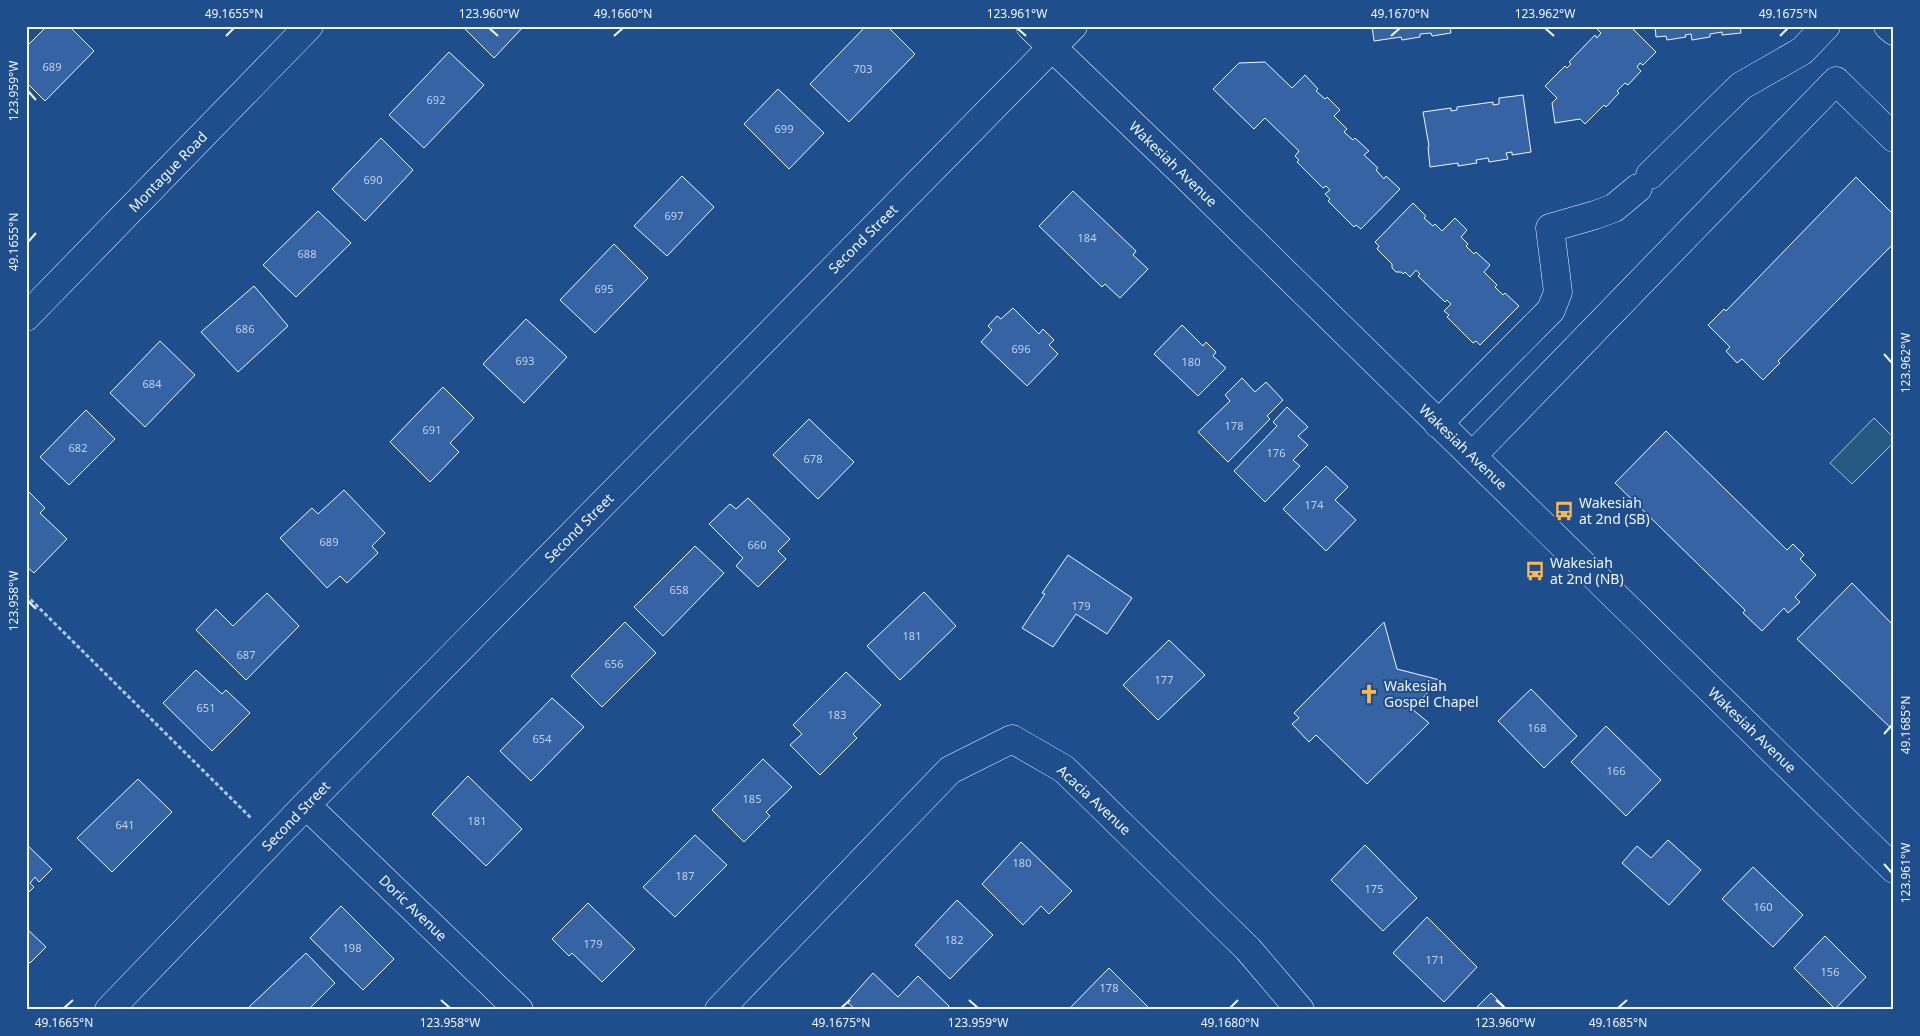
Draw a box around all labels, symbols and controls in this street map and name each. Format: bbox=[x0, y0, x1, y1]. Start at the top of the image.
text: 49.1655°N bbox=[205, 5, 263, 22]
text: 123.960°W bbox=[459, 5, 519, 22]
text: 49.1660°N bbox=[594, 5, 652, 22]
text: 123.961°W bbox=[987, 5, 1047, 22]
text: 49.1670°N bbox=[1371, 5, 1429, 22]
text: 123.962°W bbox=[1515, 5, 1575, 22]
text: 49.1675°N bbox=[1759, 5, 1817, 22]
house number: 689 bbox=[43, 59, 61, 74]
text: 123.959°W bbox=[5, 61, 22, 121]
house number: 703 bbox=[854, 61, 872, 76]
house number: 692 bbox=[427, 92, 445, 107]
street label: Wakesiah Avenue bbox=[1125, 117, 1222, 211]
house number: 699 bbox=[775, 121, 793, 136]
street label: Montague Road bbox=[124, 127, 211, 216]
house number: 690 bbox=[364, 172, 382, 187]
street label: Second Street bbox=[824, 200, 901, 277]
house number: 697 bbox=[665, 208, 683, 223]
text: 49.1655°N bbox=[5, 213, 22, 271]
house number: 184 bbox=[1078, 230, 1097, 245]
house number: 688 bbox=[298, 246, 316, 261]
house number: 695 bbox=[595, 281, 613, 296]
house number: 686 bbox=[236, 321, 254, 336]
text: 123.962°W bbox=[1897, 333, 1914, 393]
house number: 696 bbox=[1012, 341, 1030, 356]
house number: 693 bbox=[516, 353, 534, 368]
house number: 180 bbox=[1182, 354, 1200, 369]
house number: 684 bbox=[143, 376, 162, 391]
street label: Wakesiah Avenue bbox=[1415, 400, 1512, 494]
house number: 178 bbox=[1225, 418, 1243, 433]
house number: 691 bbox=[423, 422, 441, 437]
house number: 682 bbox=[69, 440, 87, 455]
house number: 176 bbox=[1267, 445, 1285, 460]
house number: 678 bbox=[804, 451, 822, 466]
street label: Second Street bbox=[540, 489, 617, 566]
place label: Wakesiah at 2nd (SB) bbox=[1579, 493, 1650, 528]
house number: 174 bbox=[1305, 497, 1324, 512]
bus stop icon: Wakesiah at 2nd (SB) bbox=[1553, 500, 1575, 522]
house number: 689 bbox=[320, 534, 338, 549]
house number: 660 bbox=[748, 537, 766, 552]
place label: Wakesiah at 2nd (NB) bbox=[1550, 553, 1624, 588]
bus stop icon: Wakesiah at 2nd (NB) bbox=[1524, 560, 1546, 582]
text: 123.958°W bbox=[5, 571, 22, 631]
house number: 658 bbox=[670, 582, 688, 597]
house number: 179 bbox=[1072, 598, 1090, 613]
house number: 181 bbox=[903, 628, 921, 643]
house number: 687 bbox=[237, 647, 255, 662]
house number: 656 bbox=[605, 656, 623, 671]
house number: 177 bbox=[1155, 672, 1173, 687]
place label: Wakesiah Gospel Chapel bbox=[1384, 676, 1479, 711]
church icon: Wakesiah Gospel Chapel bbox=[1358, 683, 1380, 705]
street label: Wakesiah Avenue bbox=[1704, 683, 1801, 777]
text: 49.1685°N bbox=[1897, 696, 1914, 754]
house number: 651 bbox=[197, 700, 215, 715]
house number: 183 bbox=[828, 707, 846, 722]
house number: 168 bbox=[1528, 720, 1546, 735]
house number: 654 bbox=[533, 731, 552, 746]
street label: Acacia Avenue bbox=[1053, 760, 1135, 839]
house number: 166 bbox=[1607, 763, 1625, 778]
street label: Second Street bbox=[257, 776, 334, 855]
house number: 185 bbox=[743, 791, 761, 806]
house number: 181 bbox=[468, 813, 486, 828]
house number: 641 bbox=[116, 817, 134, 832]
text: 123.961°W bbox=[1897, 843, 1914, 903]
house number: 180 bbox=[1013, 855, 1031, 870]
house number: 187 bbox=[676, 868, 694, 883]
street label: Doric Avenue bbox=[375, 870, 452, 945]
house number: 175 bbox=[1365, 881, 1383, 896]
house number: 160 bbox=[1754, 899, 1772, 914]
house number: 182 bbox=[945, 932, 963, 947]
house number: 179 bbox=[584, 936, 602, 951]
house number: 198 bbox=[343, 940, 361, 955]
house number: 171 bbox=[1426, 952, 1444, 967]
house number: 156 bbox=[1821, 964, 1839, 979]
house number: 178 bbox=[1100, 980, 1118, 995]
text: 49.1665°N bbox=[35, 1014, 93, 1031]
text: 123.958°W bbox=[420, 1014, 480, 1031]
text: 49.1675°N bbox=[812, 1014, 870, 1031]
text: 123.959°W bbox=[948, 1014, 1008, 1031]
text: 49.1680°N bbox=[1201, 1014, 1259, 1031]
text: 123.960°W bbox=[1475, 1014, 1535, 1031]
text: 49.1685°N bbox=[1589, 1014, 1647, 1031]

